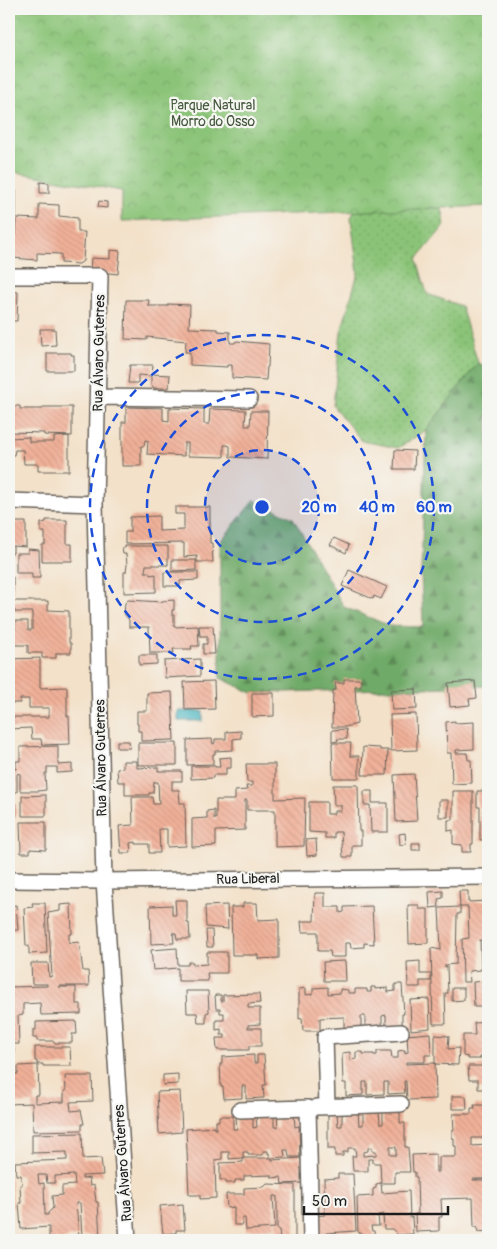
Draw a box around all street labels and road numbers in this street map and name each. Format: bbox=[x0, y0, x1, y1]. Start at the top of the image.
street label: Rua Álvaro Guterres bbox=[88, 293, 109, 412]
street label: Rua Álvaro Guterres bbox=[90, 698, 111, 817]
street label: Rua Liberal bbox=[216, 870, 280, 888]
street label: Rua Álvaro Guterres bbox=[109, 1103, 136, 1222]

